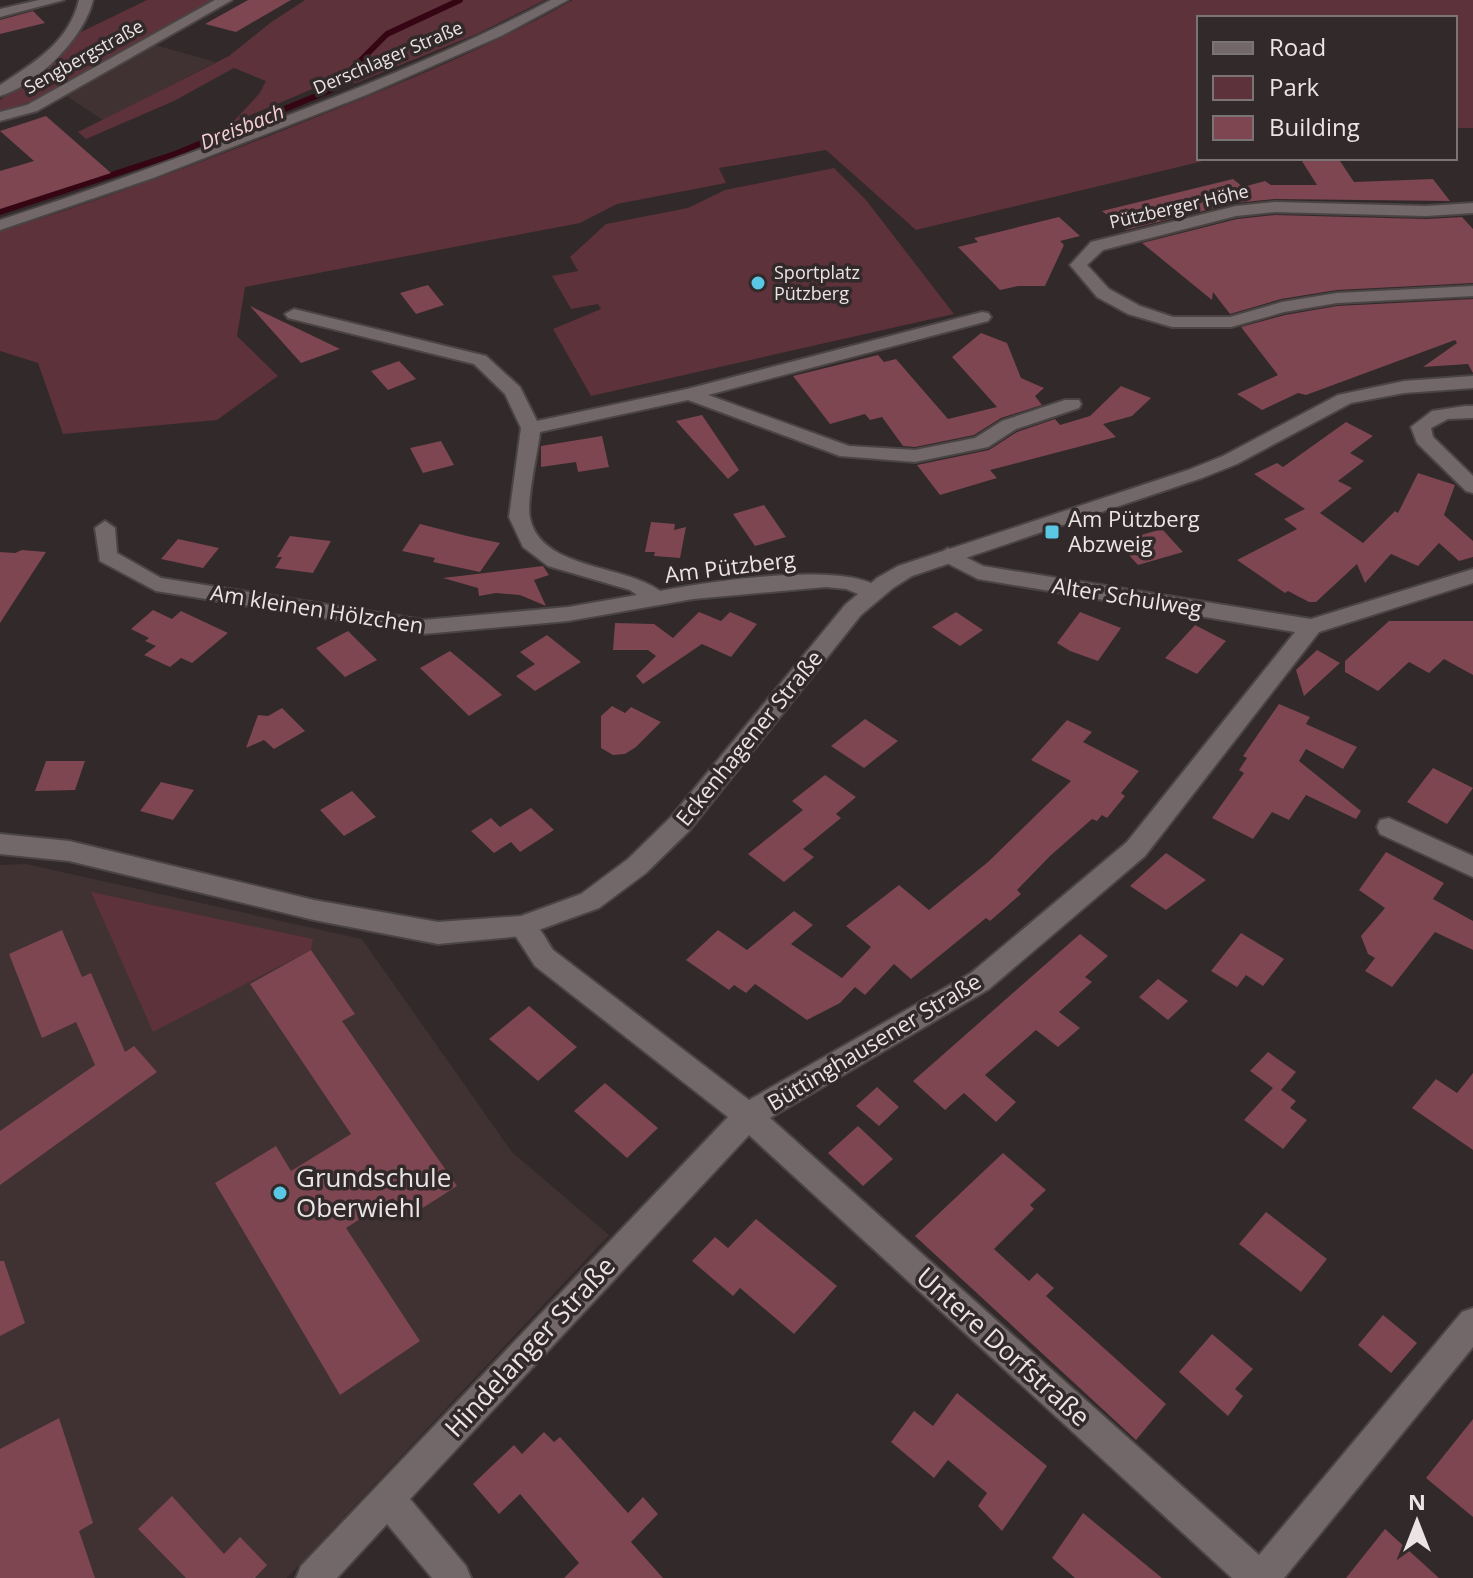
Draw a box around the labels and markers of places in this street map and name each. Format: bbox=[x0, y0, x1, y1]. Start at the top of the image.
place label: Sportplatz Pützberg bbox=[774, 260, 860, 305]
marker: Sportplatz Pützberg bbox=[749, 274, 767, 292]
place label: Am Pützberg Abzweig bbox=[1068, 503, 1200, 558]
marker: Am Pützberg Abzweig bbox=[1043, 523, 1061, 541]
place label: Grundschule Oberwiehl bbox=[296, 1159, 451, 1225]
marker: Grundschule Oberwiehl bbox=[271, 1184, 289, 1202]

